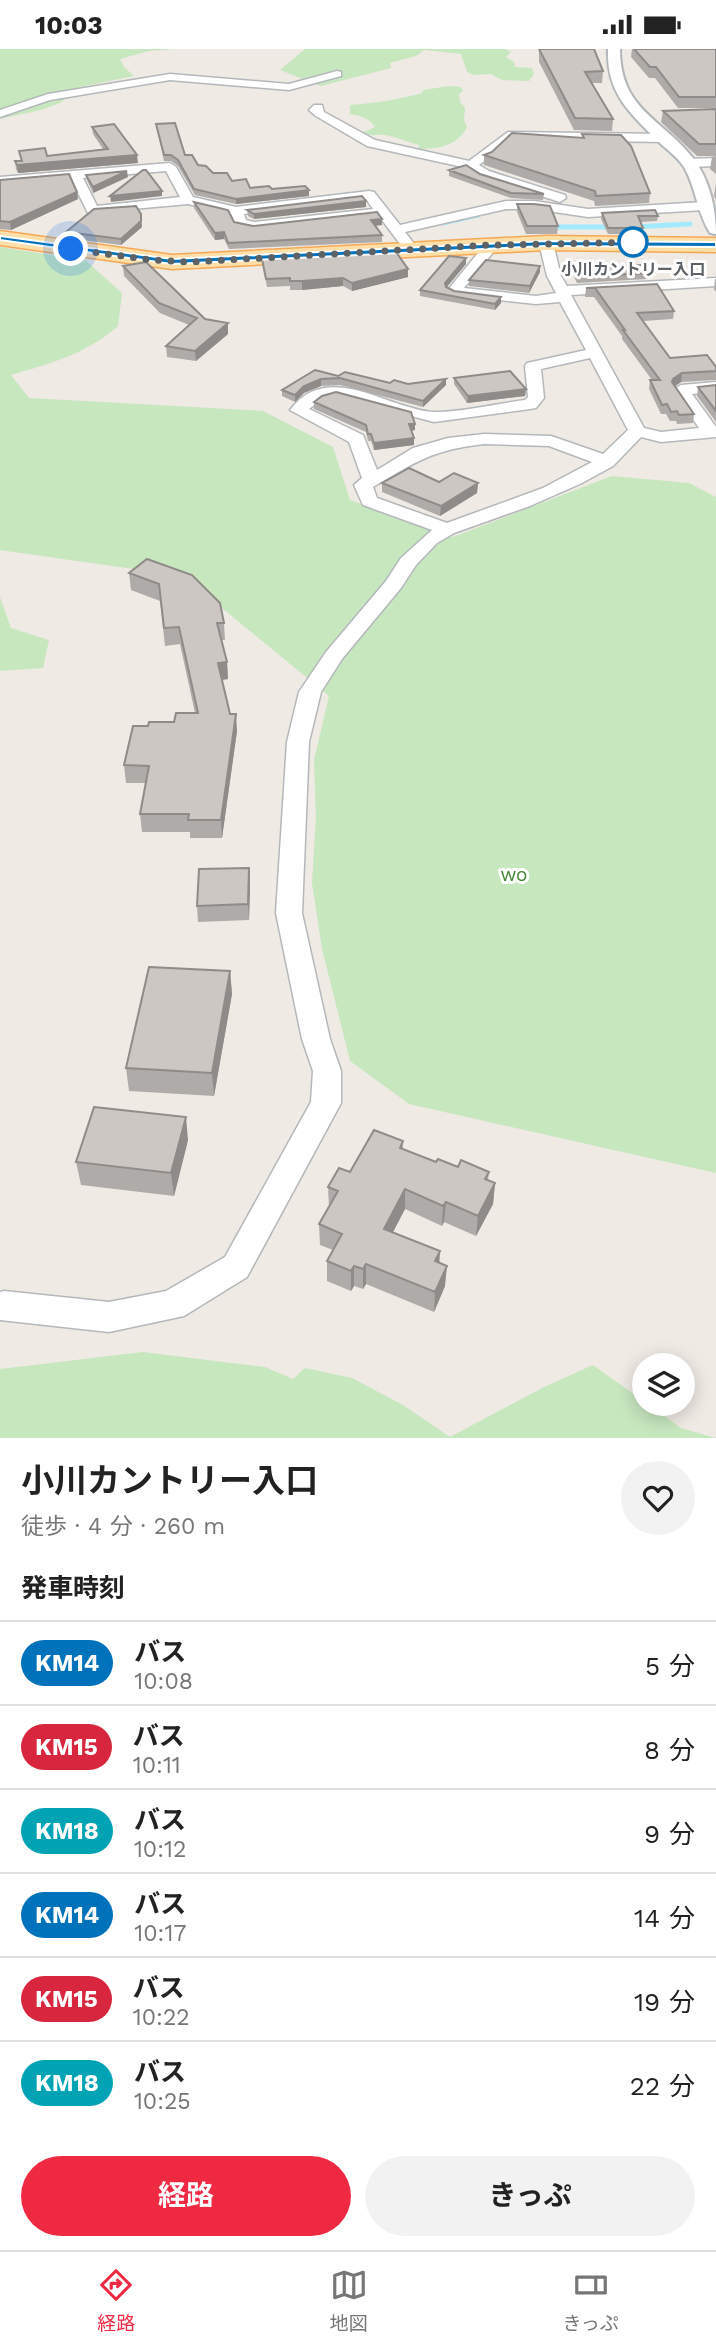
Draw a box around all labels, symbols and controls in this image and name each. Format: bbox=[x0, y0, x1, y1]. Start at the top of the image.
text: 10:03 bbox=[35, 10, 103, 40]
marker: 小川カントリー入口 bbox=[618, 227, 648, 257]
your location bbox=[53, 231, 88, 266]
place label: 小川カントリー入口 bbox=[561, 260, 705, 279]
park label: wo bbox=[501, 863, 527, 886]
map controls bbox=[632, 1353, 695, 1416]
button: layers bbox=[632, 1353, 695, 1416]
text: 小川カントリー入口 bbox=[21, 1461, 318, 1500]
button: heart bbox=[621, 1461, 695, 1535]
text: 徒歩 · 4 分 · 260 m bbox=[21, 1513, 225, 1540]
text: 発車時刻 bbox=[21, 1573, 125, 1603]
text: バス bbox=[134, 1637, 186, 1667]
text: KM14 bbox=[35, 1649, 99, 1677]
text: 5 分 bbox=[645, 1651, 695, 1681]
text: 10:08 bbox=[134, 1668, 193, 1695]
text: バス bbox=[133, 1721, 185, 1751]
text: KM15 bbox=[35, 1733, 98, 1761]
text: 8 分 bbox=[644, 1735, 695, 1765]
text: 10:11 bbox=[133, 1752, 181, 1779]
text: バス bbox=[134, 1805, 186, 1835]
text: KM18 bbox=[35, 1817, 99, 1845]
text: 9 分 bbox=[644, 1819, 695, 1849]
text: 10:12 bbox=[134, 1836, 186, 1863]
text: バス bbox=[134, 1889, 186, 1919]
text: KM14 bbox=[35, 1901, 99, 1929]
text: 14 分 bbox=[634, 1903, 695, 1933]
text: 10:17 bbox=[134, 1920, 186, 1947]
text: バス bbox=[133, 1973, 185, 2003]
text: KM15 bbox=[35, 1985, 98, 2013]
text: 19 分 bbox=[634, 1987, 695, 2017]
text: 10:22 bbox=[133, 2004, 190, 2031]
text: バス bbox=[134, 2057, 186, 2087]
text: KM18 bbox=[35, 2069, 99, 2097]
text: 22 分 bbox=[630, 2071, 695, 2101]
text: 10:25 bbox=[134, 2088, 191, 2115]
button: 経路 bbox=[21, 2156, 351, 2236]
button: きっぷ bbox=[365, 2156, 695, 2236]
tab: 経路 bbox=[97, 2266, 135, 2335]
tab: 地図 bbox=[330, 2266, 368, 2335]
tab: きっぷ bbox=[562, 2266, 619, 2335]

